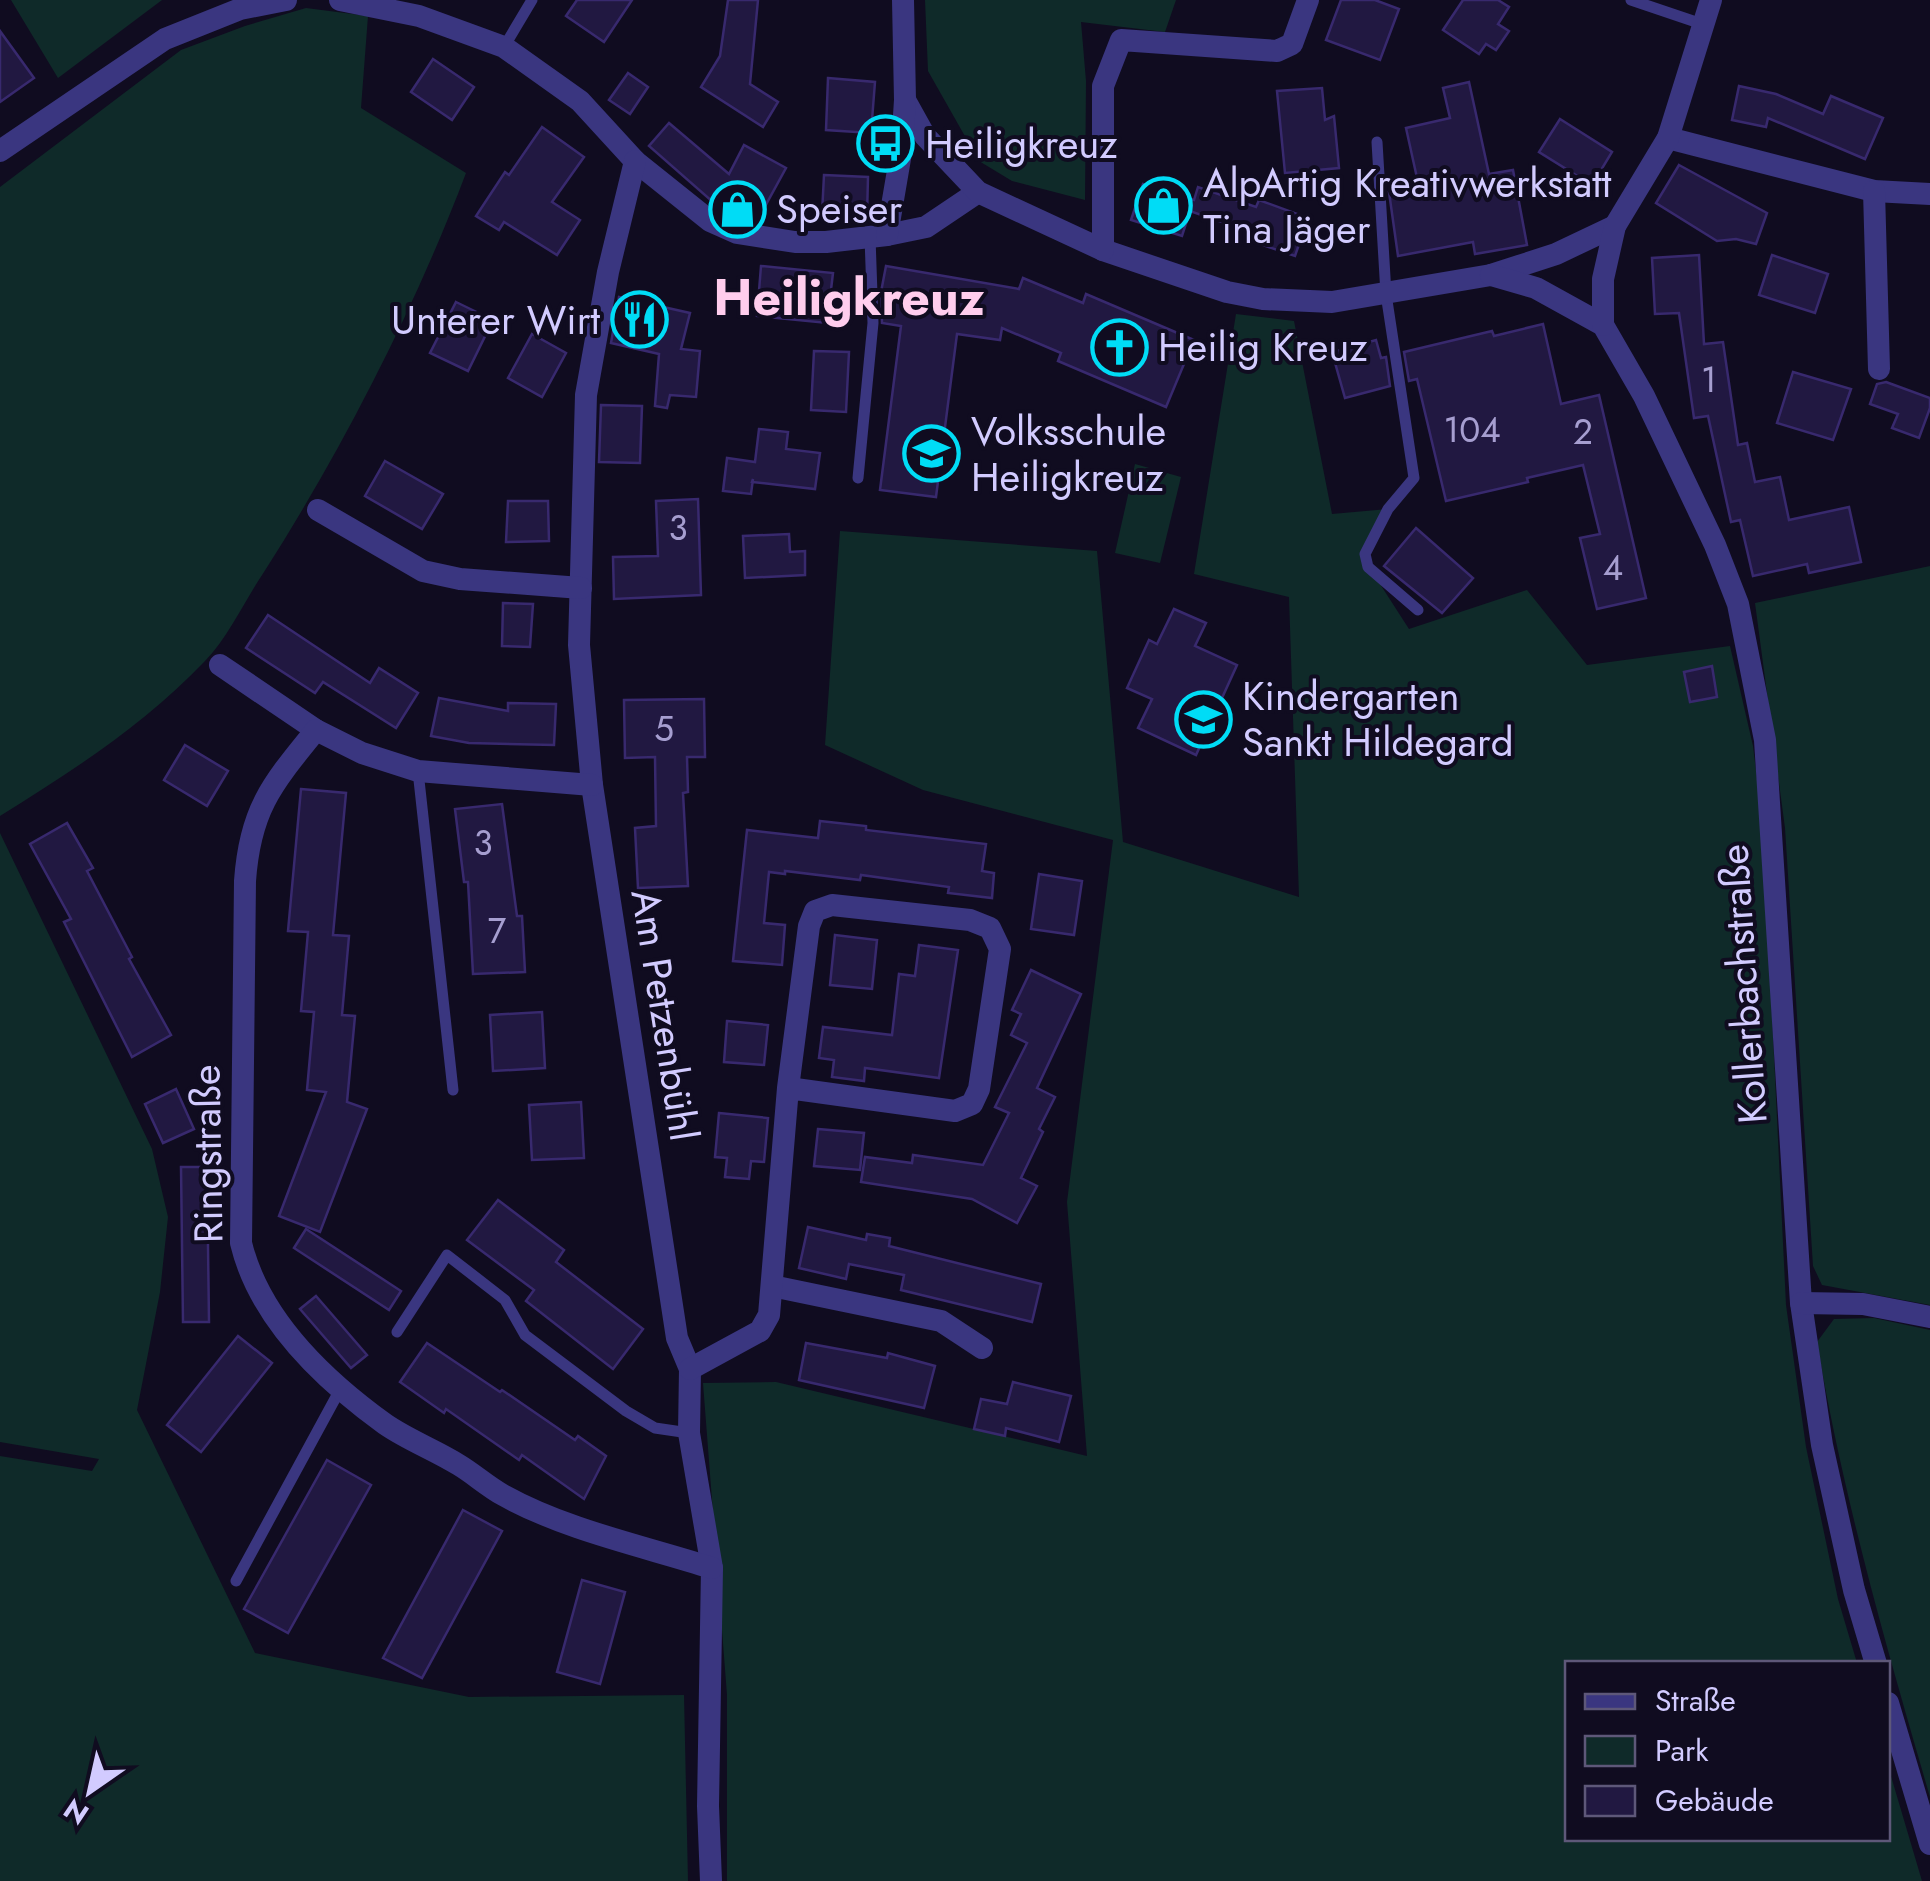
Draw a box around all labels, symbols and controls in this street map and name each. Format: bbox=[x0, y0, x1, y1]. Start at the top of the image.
bus stop icon: Heiligkreuz bbox=[856, 114, 916, 174]
place label: Heiligkreuz bbox=[925, 115, 1118, 173]
place label: AlpArtig Kreativwerkstatt Tina Jäger bbox=[1203, 154, 1612, 258]
shop icon: AlpArtig Kreativwerkstatt Tina Jäger bbox=[1134, 176, 1194, 236]
shop icon: Speiser bbox=[707, 179, 767, 239]
place label: Speiser bbox=[776, 180, 902, 238]
district label: Heiligkreuz bbox=[713, 261, 985, 334]
restaurant icon: Unterer Wirt bbox=[609, 290, 669, 350]
place label: Unterer Wirt bbox=[391, 291, 600, 349]
church icon: Heilig Kreuz bbox=[1089, 317, 1149, 377]
place label: Heilig Kreuz bbox=[1158, 318, 1368, 376]
house number: 1 bbox=[1701, 355, 1717, 405]
place label: Volksschule Heiligkreuz bbox=[971, 402, 1166, 506]
house number: 104 bbox=[1443, 405, 1501, 455]
house number: 2 bbox=[1573, 407, 1593, 457]
school or university icon: Volksschule Heiligkreuz bbox=[902, 424, 962, 484]
house number: 3 bbox=[668, 503, 688, 553]
house number: 4 bbox=[1603, 543, 1623, 593]
place label: Kindergarten Sankt Hildegard bbox=[1242, 667, 1514, 771]
school or university icon: Kindergarten Sankt Hildegard bbox=[1173, 689, 1233, 749]
house number: 5 bbox=[654, 704, 674, 754]
house number: 3 bbox=[473, 818, 493, 868]
street label: Kollerbachstraße bbox=[1704, 842, 1782, 1126]
street label: Am Petzenbühl bbox=[616, 885, 714, 1145]
house number: 7 bbox=[488, 906, 507, 956]
street label: Ringstraße bbox=[176, 1064, 238, 1244]
legend bbox=[1565, 1661, 1890, 1841]
text: Straße bbox=[1655, 1679, 1736, 1722]
text: Park bbox=[1655, 1729, 1709, 1772]
north arrow bbox=[40, 1741, 140, 1841]
text: Gebäude bbox=[1655, 1779, 1774, 1822]
text: N bbox=[56, 1788, 97, 1835]

